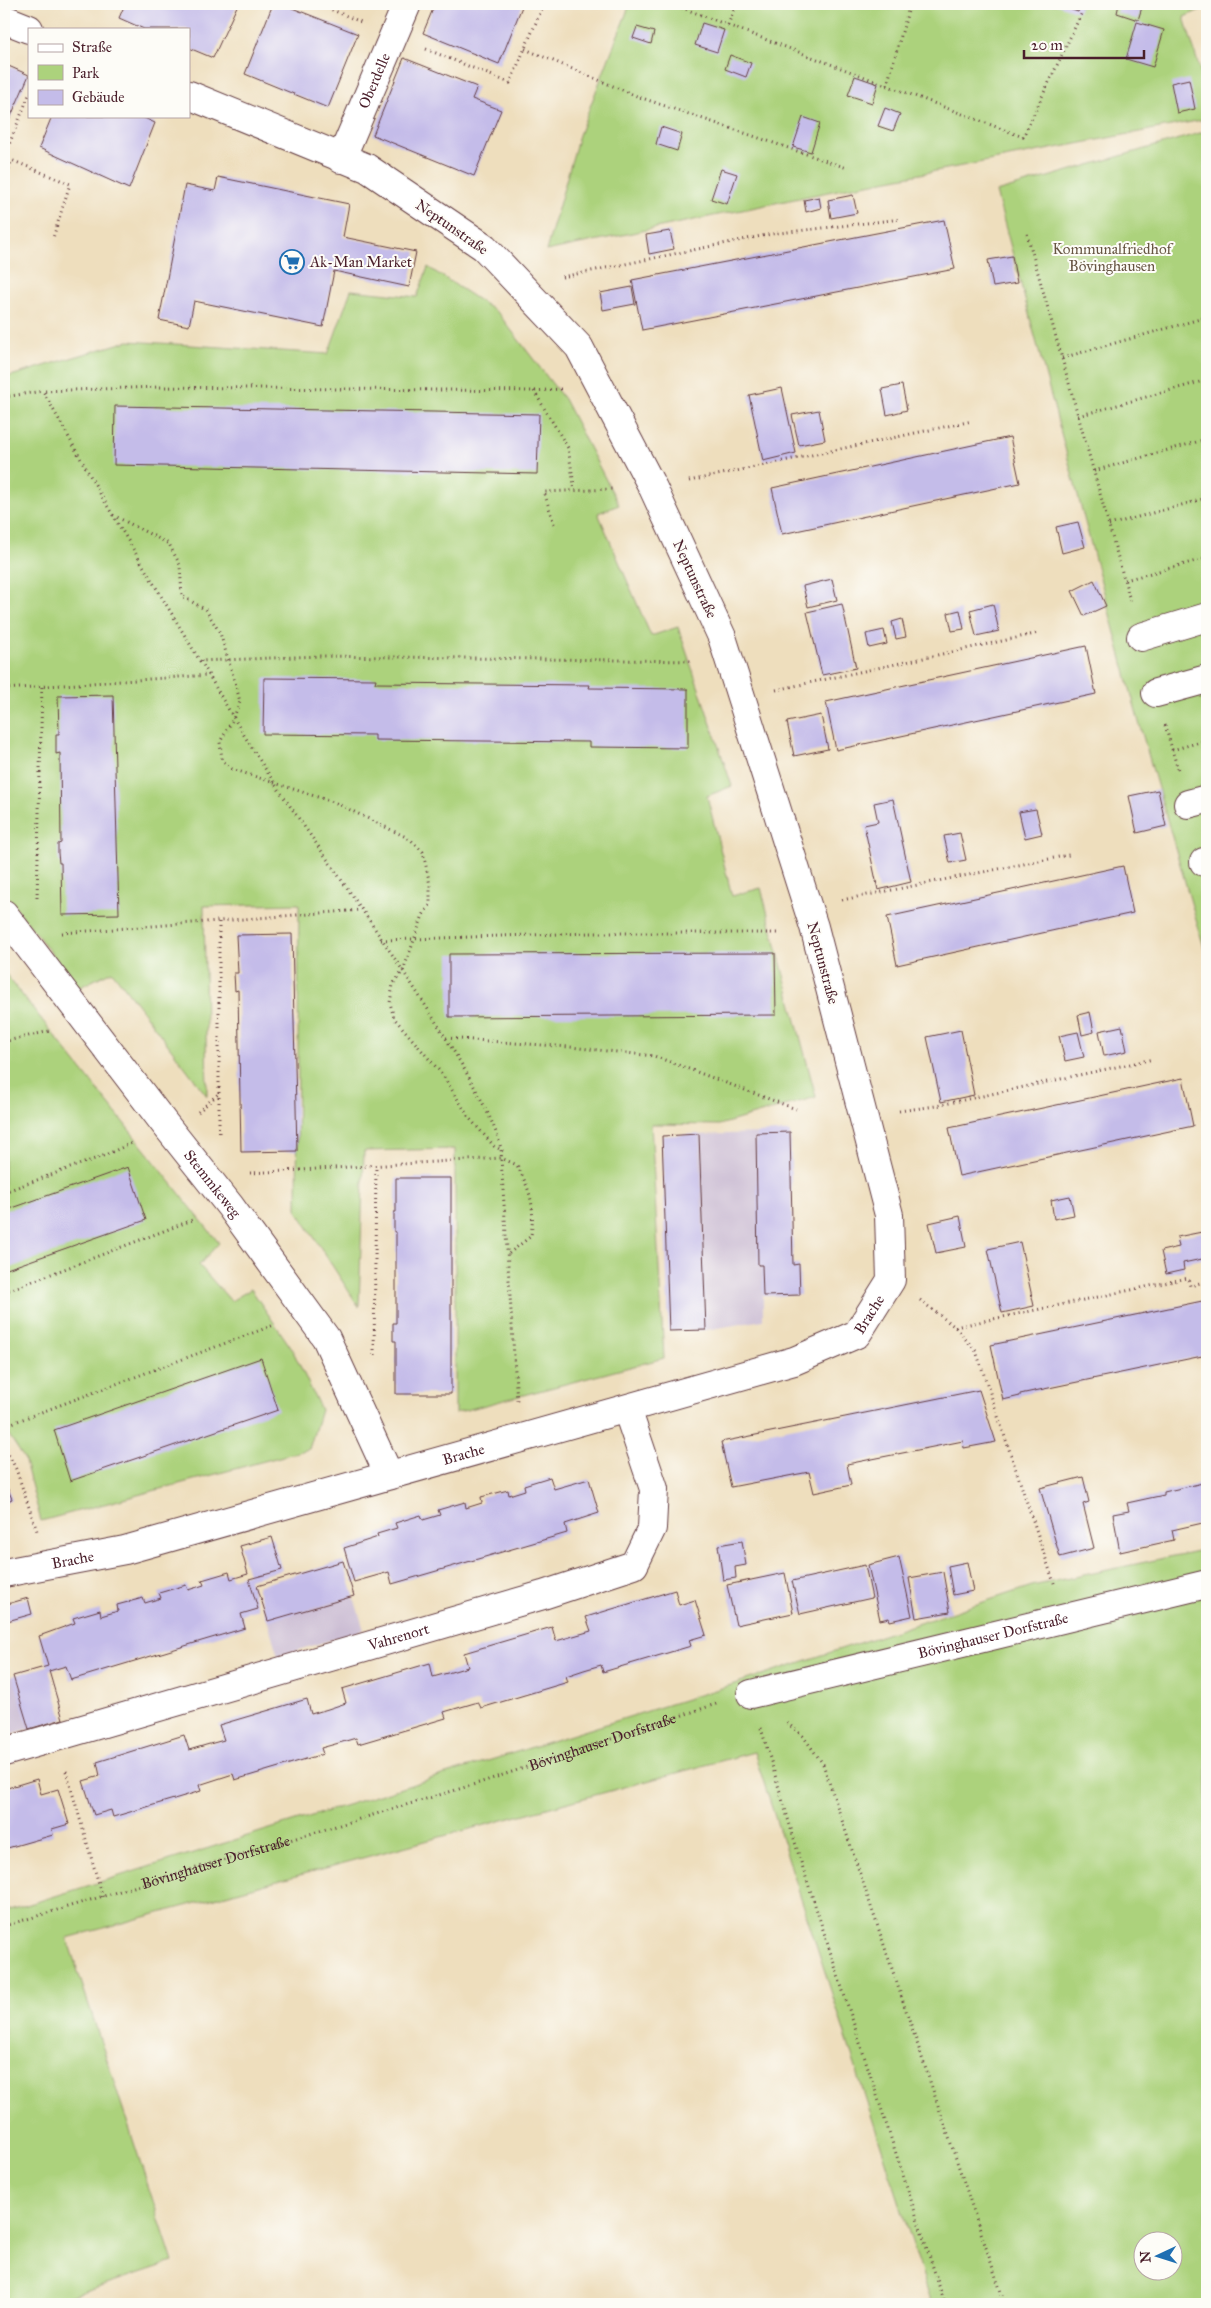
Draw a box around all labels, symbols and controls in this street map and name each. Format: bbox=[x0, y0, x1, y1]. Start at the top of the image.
legend bbox=[28, 28, 190, 118]
scale bar bbox=[1024, 28, 1144, 60]
text: 20 m bbox=[1031, 36, 1063, 54]
text: Straße bbox=[72, 38, 112, 56]
street label: Oberdelle bbox=[355, 50, 394, 111]
text: Park bbox=[72, 64, 99, 82]
text: Gebäude bbox=[72, 88, 125, 106]
street label: Neptunstraße bbox=[412, 195, 492, 259]
park label: Kommunalfriedhof Bövinghausen bbox=[1052, 240, 1175, 275]
supermarket icon: Ak-Man Market bbox=[279, 249, 305, 275]
place label: Ak-Man Market bbox=[309, 253, 413, 271]
street label: Neptunstraße bbox=[669, 537, 721, 621]
street label: Neptunstraße bbox=[803, 920, 843, 1006]
street label: Stemmkeweg bbox=[180, 1146, 245, 1222]
street label: Brache bbox=[850, 1292, 888, 1337]
street label: Brache bbox=[441, 1440, 487, 1469]
street label: Brache bbox=[50, 1547, 95, 1573]
street label: Bövinghauser Dorfstraße bbox=[916, 1609, 1070, 1662]
street label: Vahrenort bbox=[365, 1619, 432, 1655]
street label: Bövinghauser Dorfstraße bbox=[526, 1709, 678, 1775]
street label: Bövinghauser Dorfstraße bbox=[139, 1831, 292, 1893]
north arrow bbox=[1134, 2230, 1184, 2280]
text: N bbox=[1137, 2250, 1154, 2263]

